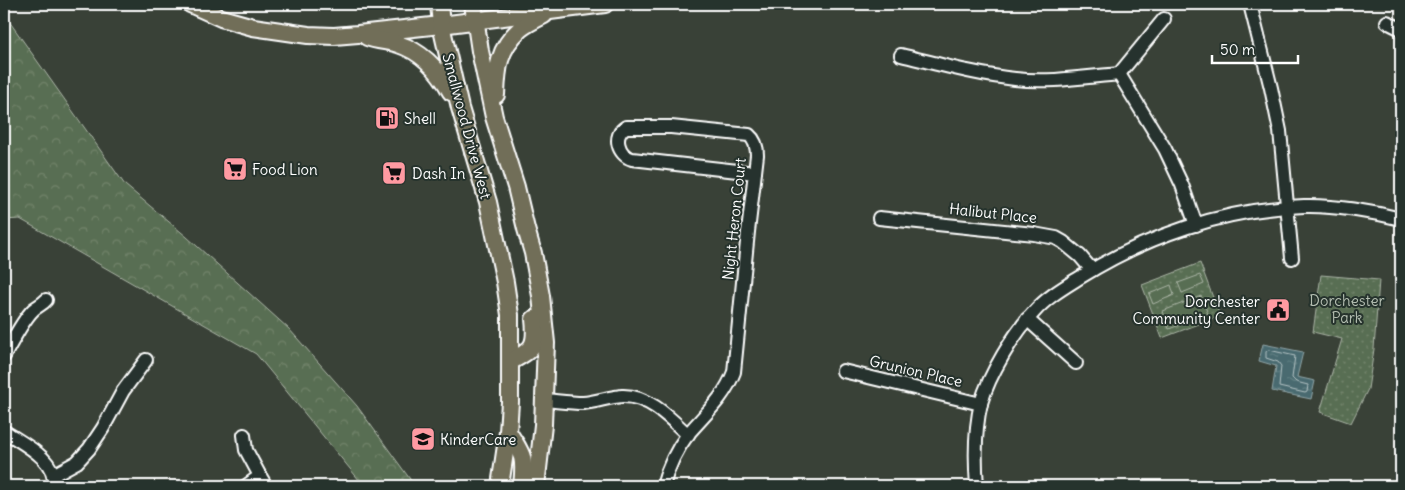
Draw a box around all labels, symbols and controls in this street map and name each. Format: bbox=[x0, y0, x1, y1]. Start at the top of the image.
scale bar bbox=[1212, 32, 1299, 64]
text: 50 m bbox=[1220, 40, 1255, 59]
street label: Smallwood Drive West bbox=[438, 51, 496, 201]
fuel station icon: Shell bbox=[374, 105, 400, 131]
place label: Shell bbox=[404, 109, 436, 128]
supermarket icon: Food Lion bbox=[222, 156, 248, 182]
street label: Night Heron Court bbox=[718, 157, 750, 281]
place label: Food Lion bbox=[252, 160, 318, 179]
supermarket icon: Dash In bbox=[381, 160, 407, 186]
place label: Dash In bbox=[412, 164, 466, 183]
street label: Halibut Place bbox=[948, 199, 1038, 227]
park label: Dorchester Park bbox=[1309, 291, 1385, 327]
place label: Dorchester Community Center bbox=[1132, 292, 1260, 328]
public building icon: Dorchester Community Center bbox=[1265, 297, 1291, 323]
street label: Grunion Place bbox=[868, 351, 964, 391]
school or university icon: KinderCare bbox=[410, 426, 436, 452]
place label: KinderCare bbox=[440, 430, 516, 449]

